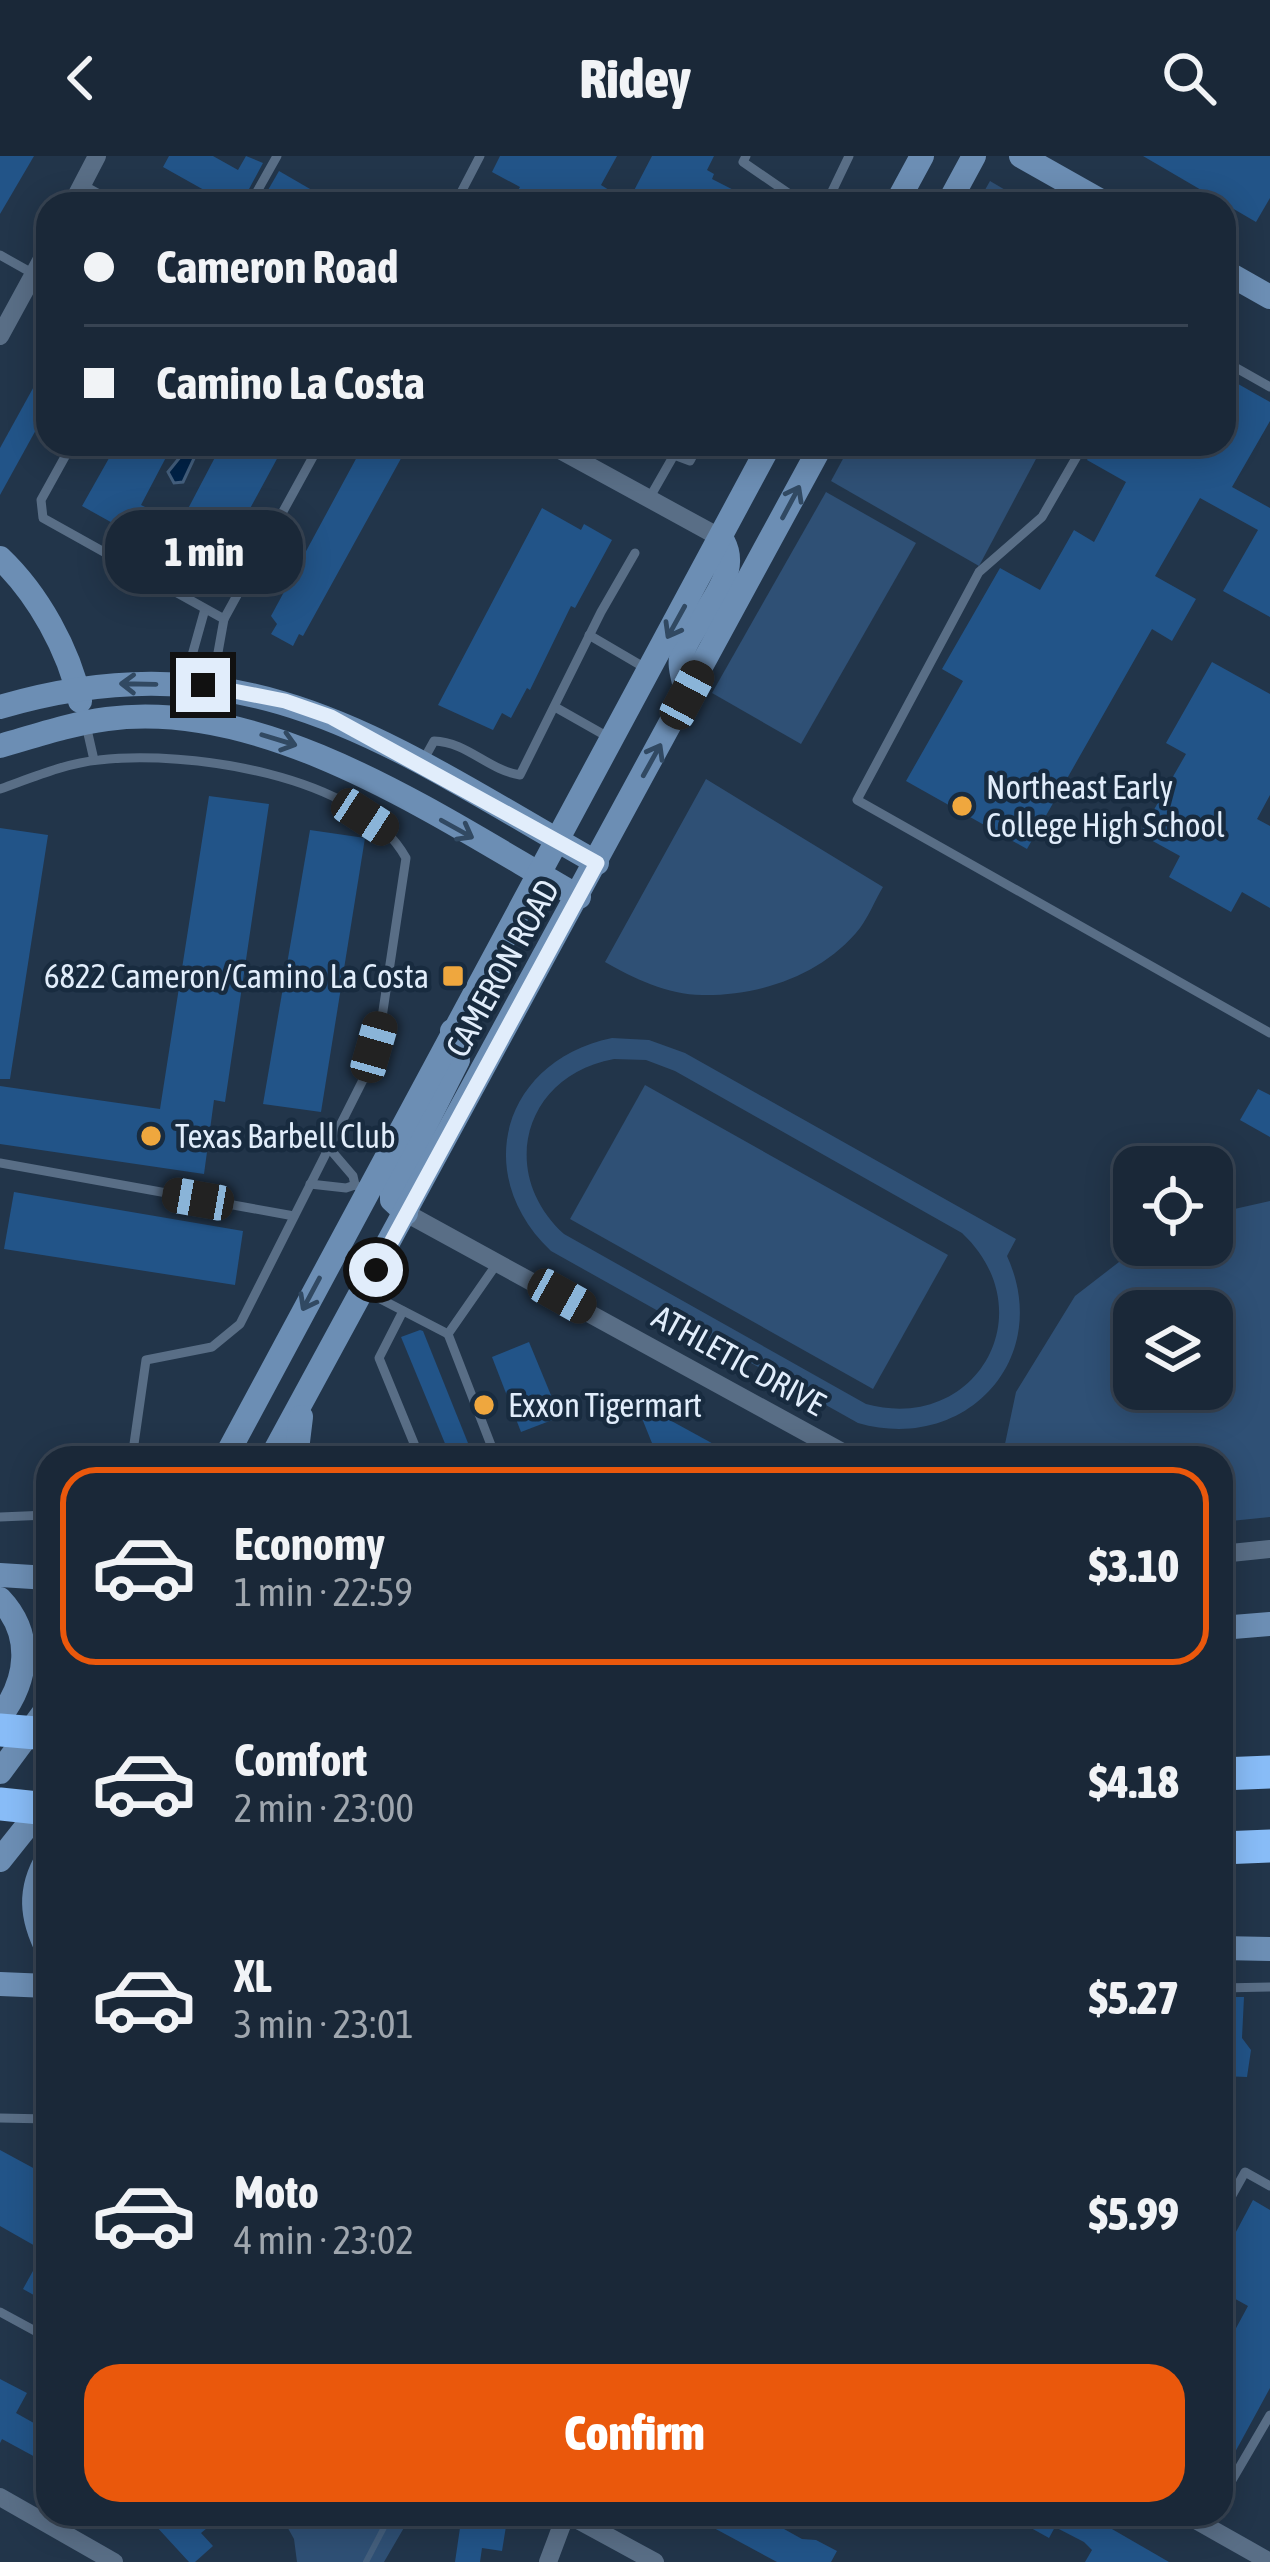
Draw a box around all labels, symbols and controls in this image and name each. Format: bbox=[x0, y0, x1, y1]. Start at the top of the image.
icon: back bbox=[48, 45, 114, 111]
icon: search bbox=[1156, 45, 1222, 111]
text: Ridey bbox=[579, 48, 691, 109]
text: Cameron Road bbox=[156, 241, 398, 293]
text: Camino La Costa bbox=[156, 357, 425, 409]
one-way arrow bbox=[780, 486, 803, 521]
callout: 1 min bbox=[104, 511, 302, 595]
text: 1 min bbox=[164, 530, 244, 574]
one-way arrow bbox=[664, 603, 687, 638]
car bbox=[654, 655, 720, 735]
route end bbox=[176, 658, 230, 712]
one-way arrow bbox=[119, 673, 158, 695]
one-way arrow bbox=[259, 730, 297, 752]
one-way arrow bbox=[641, 743, 664, 778]
place label: Northeast Early College High School bbox=[986, 768, 1225, 844]
car bbox=[325, 782, 405, 852]
marker: Northeast Early College High School bbox=[949, 793, 975, 819]
one-way arrow bbox=[439, 817, 474, 841]
street label: CAMERON ROAD bbox=[438, 873, 566, 1063]
place label: 6822 Cameron/Camino La Costa bbox=[44, 957, 429, 995]
marker: 6822 Cameron/Camino La Costa bbox=[440, 963, 466, 989]
car bbox=[347, 1007, 401, 1087]
place label: Texas Barbell Club bbox=[175, 1117, 396, 1155]
marker: Texas Barbell Club bbox=[138, 1123, 164, 1149]
map controls bbox=[1113, 1146, 1233, 1410]
button: locate bbox=[1113, 1146, 1233, 1266]
car bbox=[159, 1175, 237, 1223]
route start bbox=[349, 1243, 403, 1297]
car bbox=[522, 1263, 602, 1329]
one-way arrow bbox=[299, 1276, 322, 1311]
button: layers bbox=[1113, 1290, 1233, 1410]
street label: ATHLETIC DRIVE bbox=[646, 1297, 832, 1423]
place label: Exxon Tigermart bbox=[508, 1386, 702, 1424]
marker: Exxon Tigermart bbox=[471, 1392, 497, 1418]
icon: car bbox=[90, 1512, 198, 1620]
text: Economy bbox=[234, 1518, 385, 1570]
text: $3.10 bbox=[1089, 1540, 1179, 1592]
text: 1 min · 22:59 bbox=[234, 1570, 413, 1614]
icon: car bbox=[90, 1728, 198, 1836]
text: Comfort bbox=[234, 1734, 367, 1786]
text: $4.18 bbox=[1089, 1756, 1179, 1808]
text: 2 min · 23:00 bbox=[234, 1786, 414, 1830]
icon: car bbox=[90, 1944, 198, 2052]
text: XL bbox=[234, 1950, 272, 2002]
text: $5.27 bbox=[1089, 1972, 1179, 2024]
text: 3 min · 23:01 bbox=[234, 2002, 414, 2046]
icon: car bbox=[90, 2160, 198, 2268]
text: Moto bbox=[234, 2166, 319, 2218]
text: $5.99 bbox=[1089, 2188, 1179, 2240]
text: 4 min · 23:02 bbox=[234, 2218, 414, 2262]
button: Confirm bbox=[84, 2364, 1185, 2502]

